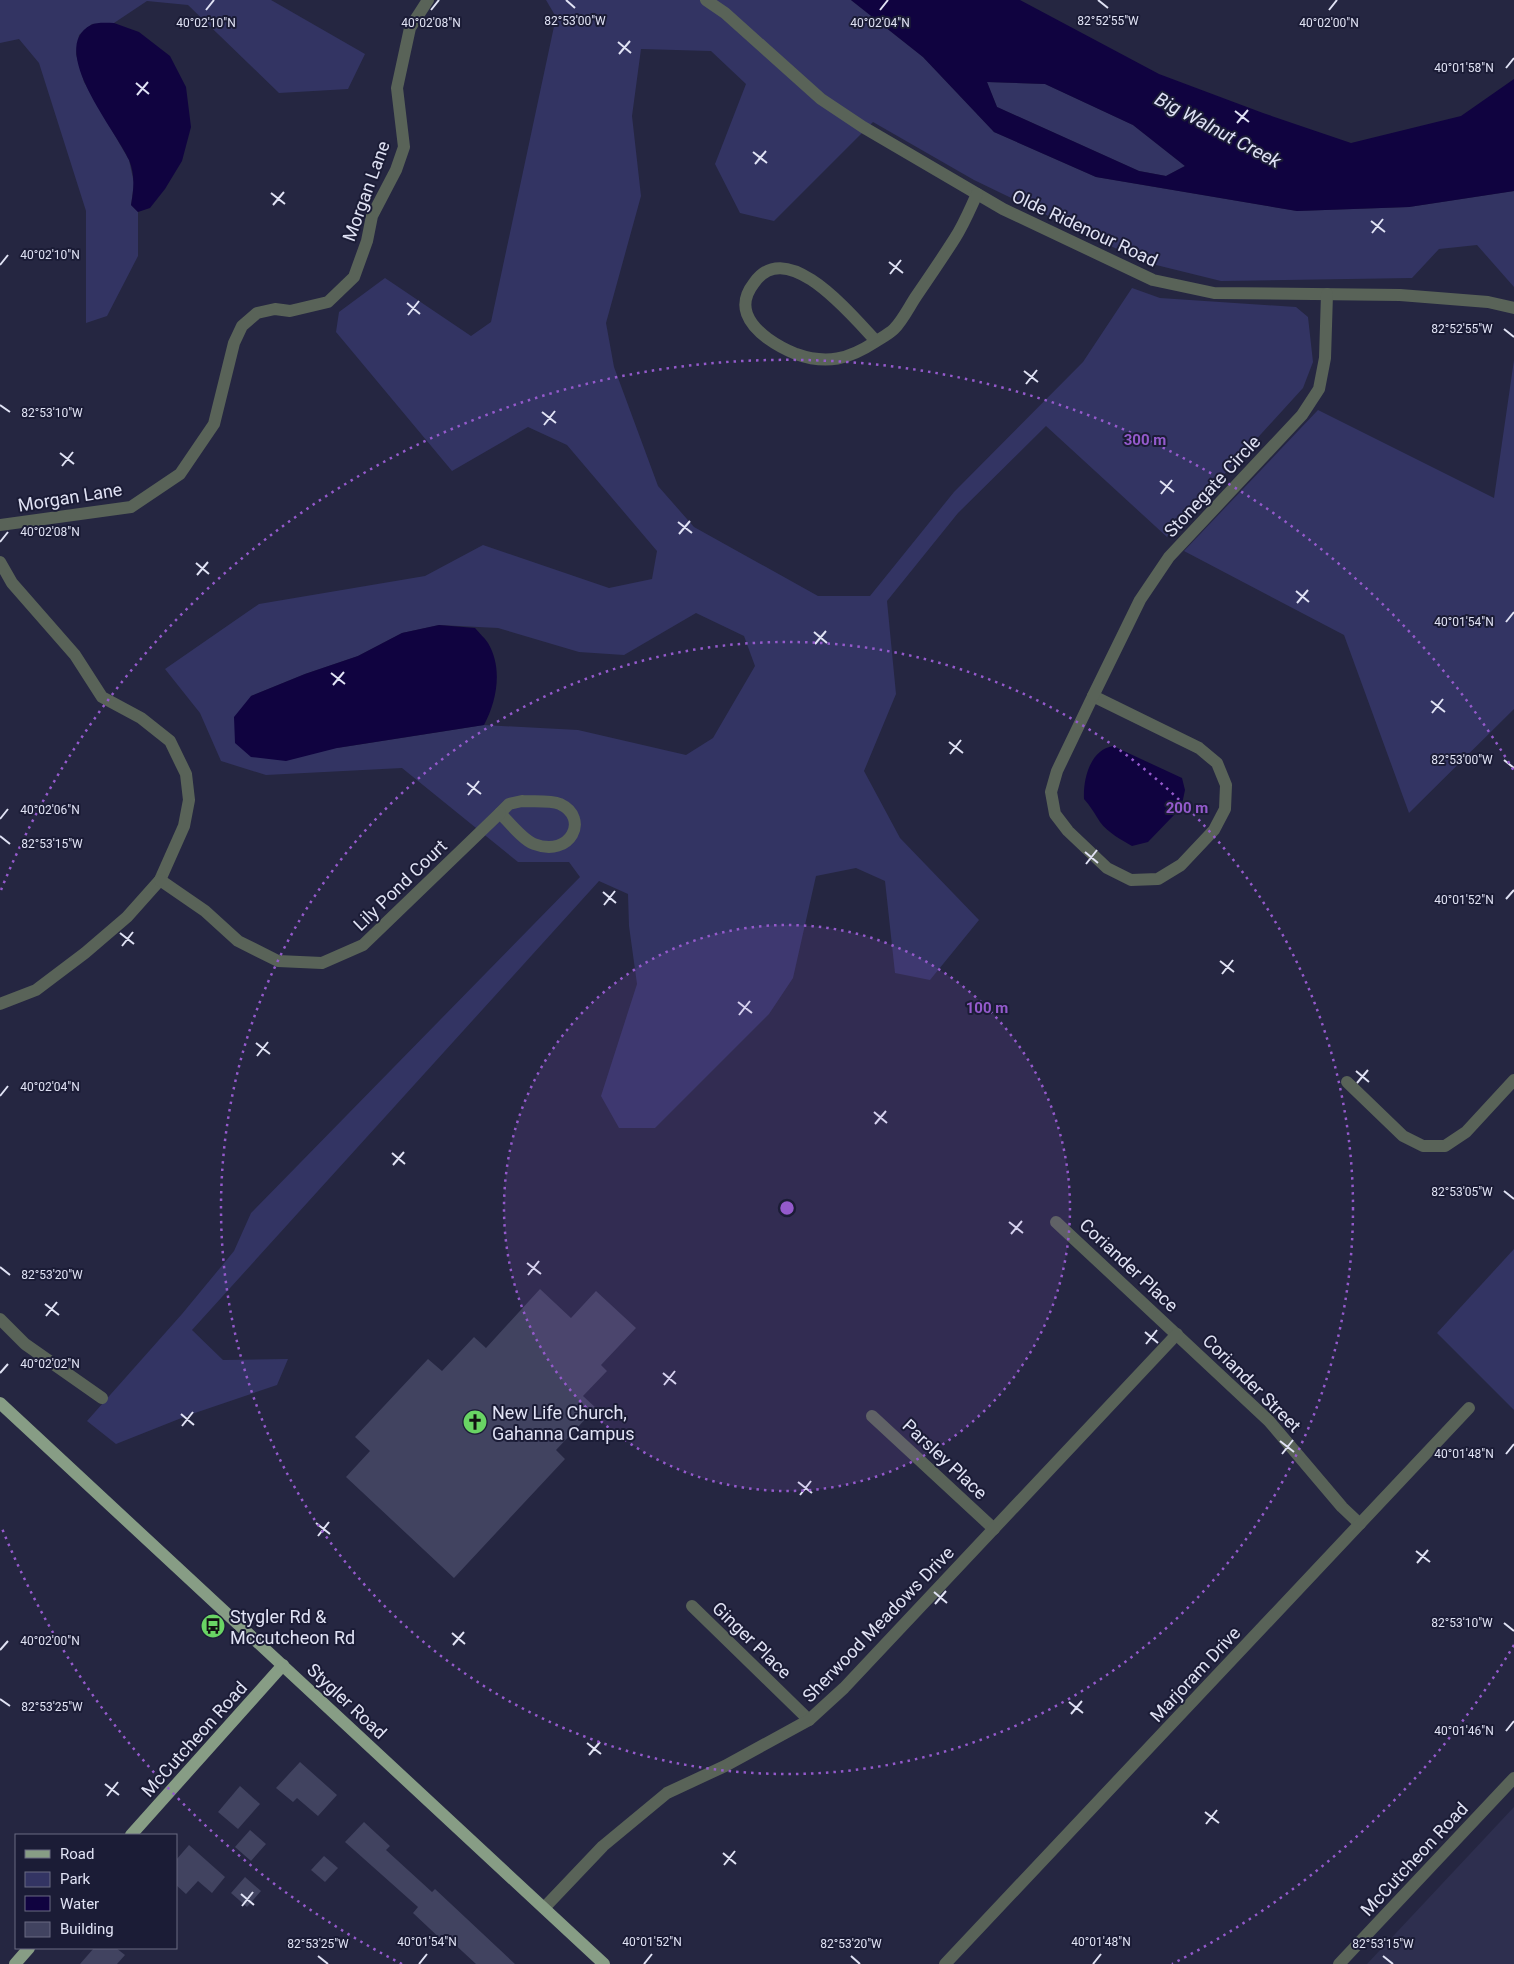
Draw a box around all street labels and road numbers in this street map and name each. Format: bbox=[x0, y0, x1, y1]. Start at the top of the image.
street label: Morgan Lane bbox=[338, 138, 394, 244]
street label: Olde Ridenour Road bbox=[1009, 185, 1161, 271]
street label: Stonegate Circle bbox=[1160, 431, 1264, 541]
street label: Morgan Lane bbox=[16, 478, 124, 516]
street label: Lily Pond Court bbox=[349, 835, 451, 935]
street label: Coriander Place bbox=[1075, 1214, 1183, 1316]
street label: Coriander Street bbox=[1199, 1330, 1305, 1436]
street label: Parsley Place bbox=[898, 1415, 992, 1503]
street label: Sherwood Meadows Drive bbox=[798, 1542, 958, 1706]
street label: Ginger Place bbox=[708, 1597, 796, 1683]
street label: Marjoram Drive bbox=[1146, 1622, 1244, 1726]
street label: Stygler Road bbox=[303, 1659, 391, 1743]
street label: McCutcheon Road bbox=[137, 1677, 251, 1801]
street label: McCutcheon Road bbox=[1356, 1798, 1472, 1920]

